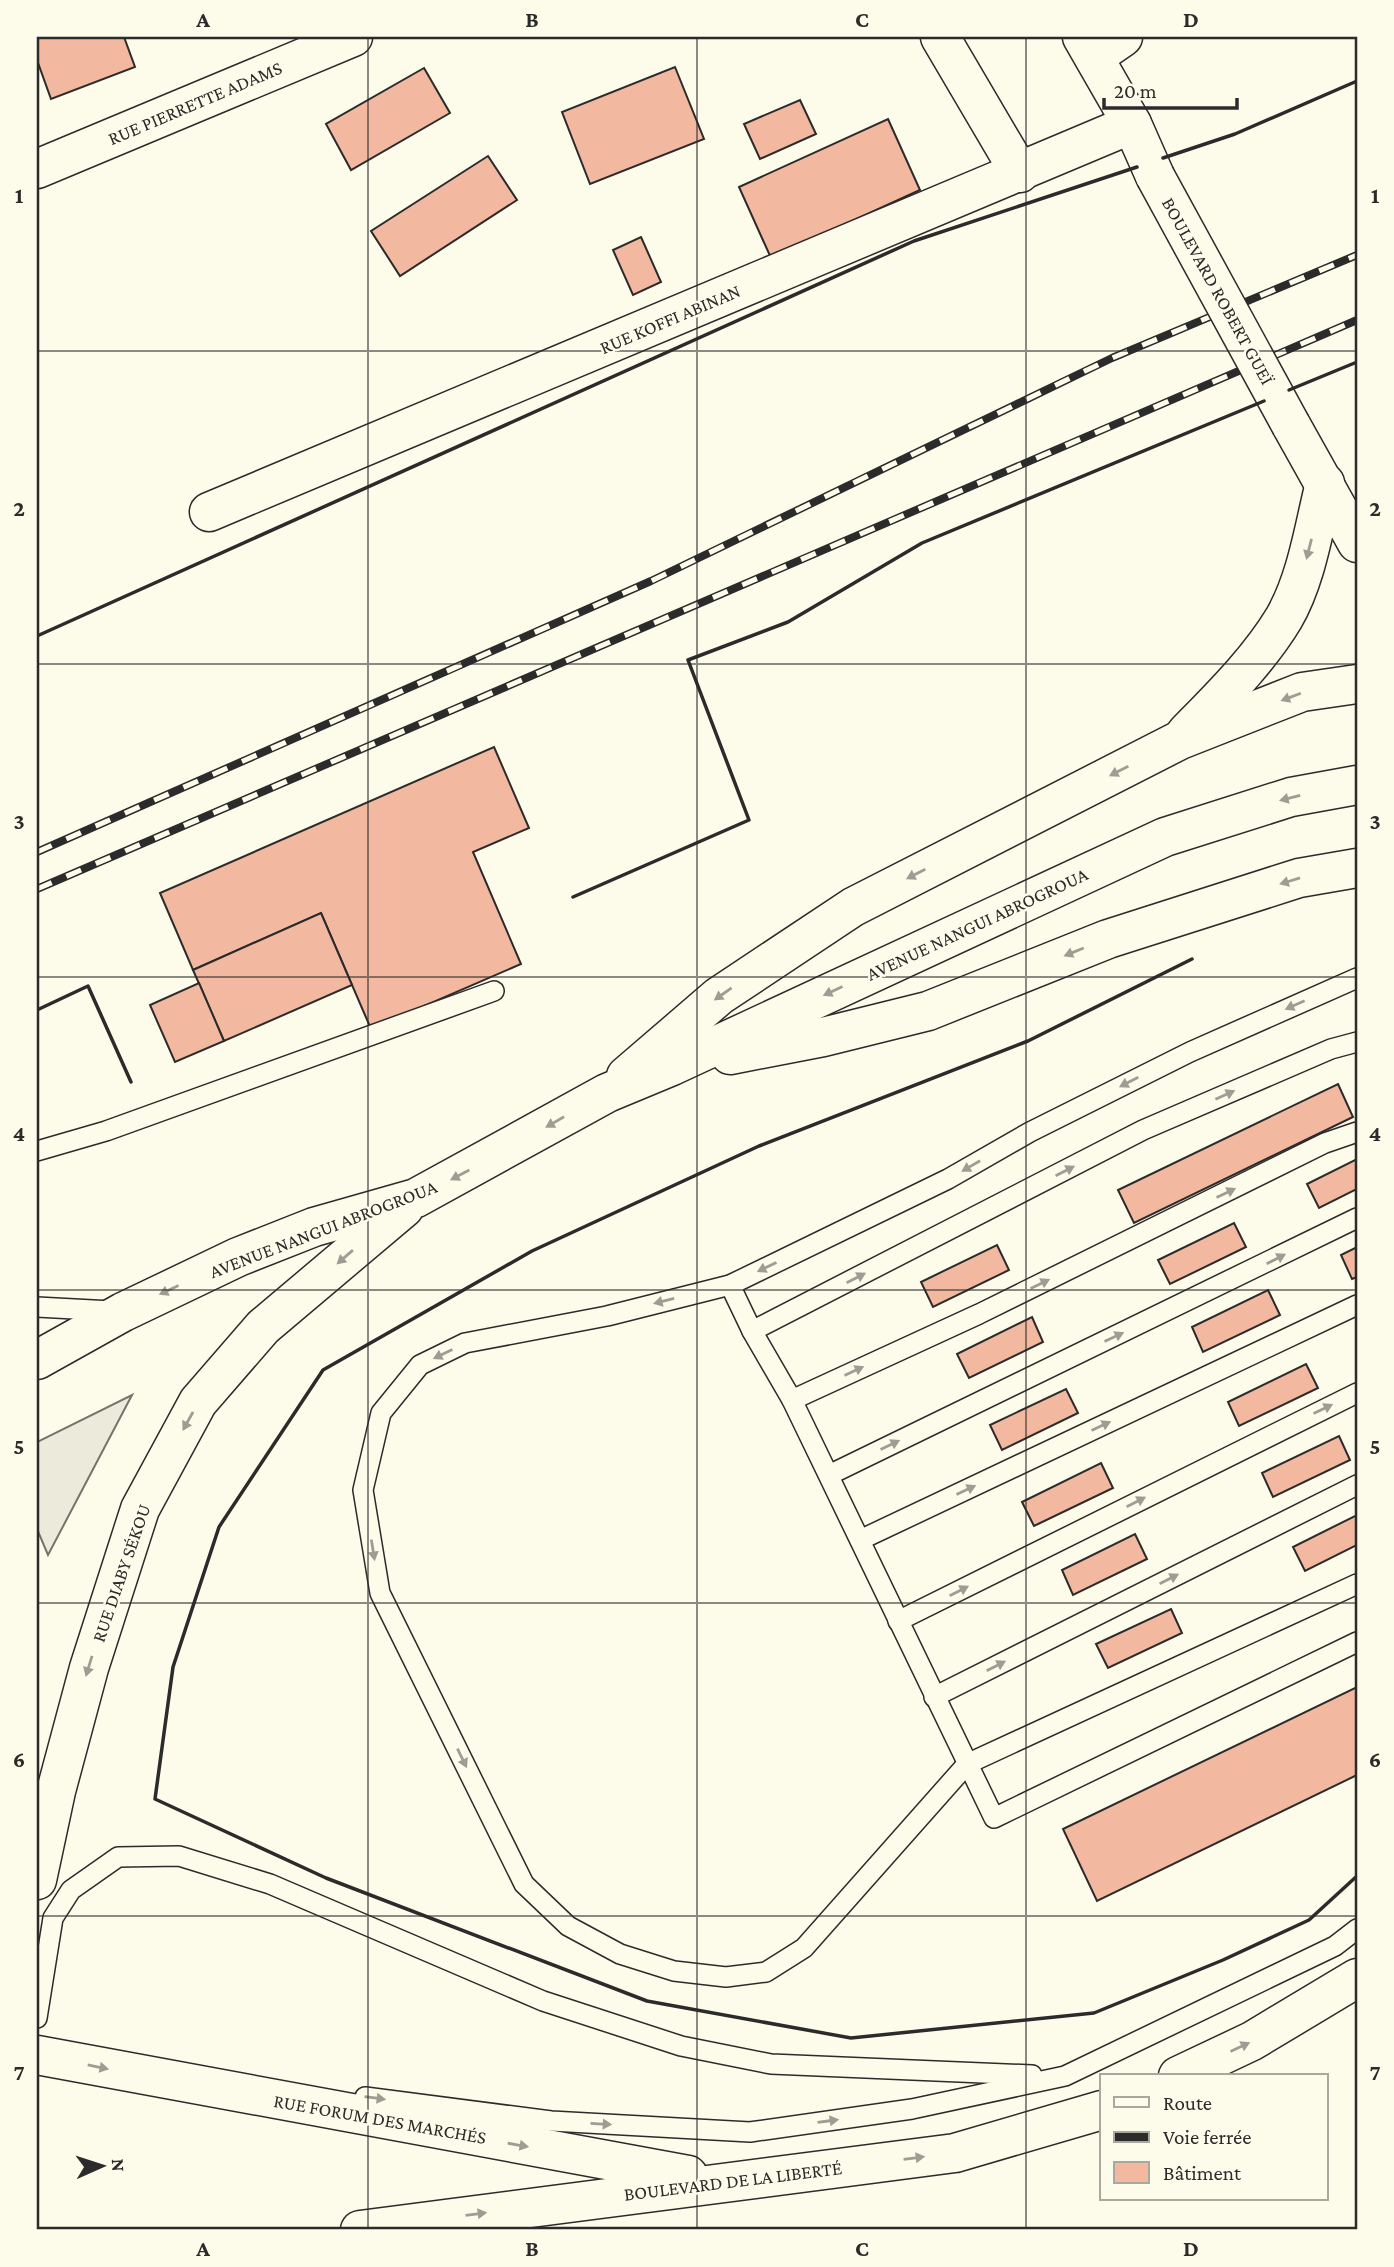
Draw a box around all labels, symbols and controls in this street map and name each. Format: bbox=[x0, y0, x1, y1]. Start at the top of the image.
text: A bbox=[195, 6, 210, 32]
text: B bbox=[525, 6, 539, 32]
text: C bbox=[855, 6, 869, 32]
text: D bbox=[1183, 6, 1199, 32]
street label: RUE PIERRETTE ADAMS bbox=[105, 57, 285, 149]
scale bar bbox=[1104, 66, 1236, 110]
text: 20 m bbox=[1114, 79, 1157, 103]
text: 1 bbox=[15, 182, 24, 208]
text: 1 bbox=[1371, 182, 1380, 208]
street label: BOULEVARD ROBERT GUEÏ bbox=[1158, 194, 1278, 388]
street label: RUE KOFFI ABINAN bbox=[597, 280, 743, 358]
text: 2 bbox=[13, 495, 25, 521]
text: 2 bbox=[1369, 495, 1381, 521]
one-way arrow bbox=[1303, 538, 1314, 560]
one-way arrow bbox=[1280, 691, 1301, 702]
one-way arrow bbox=[1109, 765, 1129, 776]
one-way arrow bbox=[1279, 793, 1301, 804]
text: 3 bbox=[13, 808, 25, 834]
text: 3 bbox=[1369, 808, 1381, 834]
street label: AVENUE NANGUI ABROGROUA bbox=[863, 863, 1091, 985]
one-way arrow bbox=[906, 868, 926, 880]
one-way arrow bbox=[1280, 877, 1301, 887]
one-way arrow bbox=[1064, 947, 1085, 958]
one-way arrow bbox=[714, 986, 732, 1000]
one-way arrow bbox=[823, 986, 844, 997]
one-way arrow bbox=[1285, 999, 1305, 1011]
one-way arrow bbox=[1119, 1077, 1139, 1088]
one-way arrow bbox=[1215, 1089, 1235, 1101]
one-way arrow bbox=[546, 1116, 565, 1128]
text: 4 bbox=[13, 1120, 25, 1146]
text: 4 bbox=[1369, 1120, 1381, 1146]
one-way arrow bbox=[961, 1160, 980, 1172]
one-way arrow bbox=[1055, 1165, 1075, 1176]
one-way arrow bbox=[450, 1169, 470, 1180]
street label: AVENUE NANGUI ABROGROUA bbox=[206, 1176, 440, 1282]
one-way arrow bbox=[1216, 1187, 1236, 1198]
one-way arrow bbox=[336, 1249, 353, 1264]
one-way arrow bbox=[1266, 1253, 1286, 1264]
one-way arrow bbox=[757, 1262, 777, 1273]
one-way arrow bbox=[846, 1272, 866, 1283]
one-way arrow bbox=[1030, 1278, 1050, 1289]
one-way arrow bbox=[159, 1284, 179, 1296]
one-way arrow bbox=[653, 1296, 675, 1307]
one-way arrow bbox=[1104, 1332, 1124, 1343]
one-way arrow bbox=[433, 1348, 453, 1359]
one-way arrow bbox=[844, 1365, 864, 1377]
one-way arrow bbox=[1313, 1404, 1334, 1415]
one-way arrow bbox=[182, 1411, 194, 1430]
one-way arrow bbox=[1091, 1420, 1111, 1432]
text: 5 bbox=[13, 1433, 25, 1459]
text: 5 bbox=[1369, 1433, 1381, 1459]
one-way arrow bbox=[880, 1440, 900, 1451]
one-way arrow bbox=[956, 1484, 976, 1496]
one-way arrow bbox=[1126, 1497, 1146, 1508]
street label: RUE DIABY SÉKOU bbox=[88, 1501, 154, 1645]
one-way arrow bbox=[368, 1539, 379, 1561]
one-way arrow bbox=[1159, 1574, 1179, 1585]
one-way arrow bbox=[949, 1585, 969, 1596]
one-way arrow bbox=[84, 1656, 94, 1677]
one-way arrow bbox=[986, 1661, 1006, 1673]
text: 6 bbox=[13, 1746, 25, 1772]
text: 6 bbox=[1369, 1746, 1381, 1772]
one-way arrow bbox=[456, 1748, 467, 1768]
one-way arrow bbox=[1230, 2041, 1250, 2053]
text: 7 bbox=[13, 2059, 25, 2085]
text: 7 bbox=[1369, 2059, 1381, 2085]
one-way arrow bbox=[87, 2062, 109, 2073]
legend bbox=[1100, 2074, 1328, 2200]
street label: RUE FORUM DES MARCHÉS bbox=[272, 2090, 488, 2148]
text: Route bbox=[1163, 2091, 1212, 2115]
one-way arrow bbox=[364, 2093, 386, 2104]
one-way arrow bbox=[817, 2116, 839, 2127]
one-way arrow bbox=[590, 2119, 612, 2130]
text: Voie ferrée bbox=[1163, 2125, 1251, 2149]
north arrow bbox=[66, 2130, 136, 2200]
one-way arrow bbox=[507, 2139, 529, 2150]
one-way arrow bbox=[903, 2153, 925, 2164]
street label: BOULEVARD DE LA LIBERTÉ bbox=[623, 2157, 843, 2205]
text: N bbox=[108, 2158, 129, 2172]
text: Bâtiment bbox=[1163, 2161, 1242, 2185]
one-way arrow bbox=[465, 2209, 487, 2220]
text: A bbox=[195, 2235, 210, 2261]
text: B bbox=[525, 2235, 539, 2261]
text: C bbox=[855, 2235, 869, 2261]
text: D bbox=[1183, 2235, 1199, 2261]

